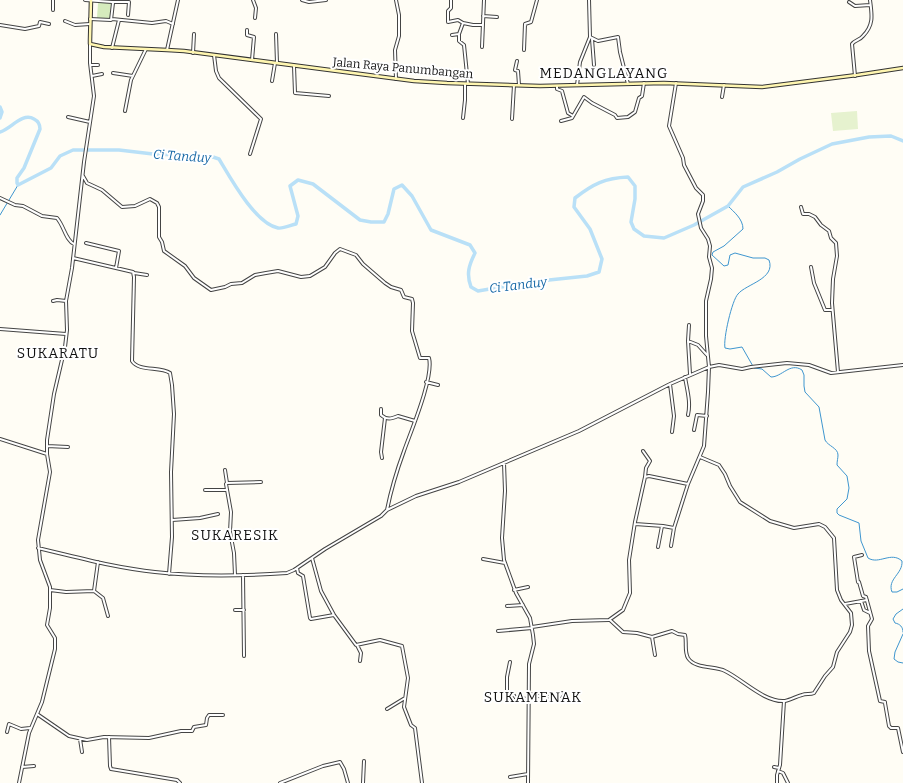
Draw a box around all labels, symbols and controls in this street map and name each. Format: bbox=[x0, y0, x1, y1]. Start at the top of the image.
street label: Jalan Raya Panumbangan bbox=[331, 55, 474, 81]
district label: MEDANGLAYANG bbox=[540, 65, 668, 82]
water label: Ci Tanduy bbox=[153, 146, 213, 166]
water label: Ci Tanduy bbox=[488, 274, 549, 296]
district label: SUKARATU bbox=[17, 345, 99, 362]
district label: SUKARESIK bbox=[191, 527, 279, 544]
district label: SUKAMENAK bbox=[484, 689, 582, 706]

